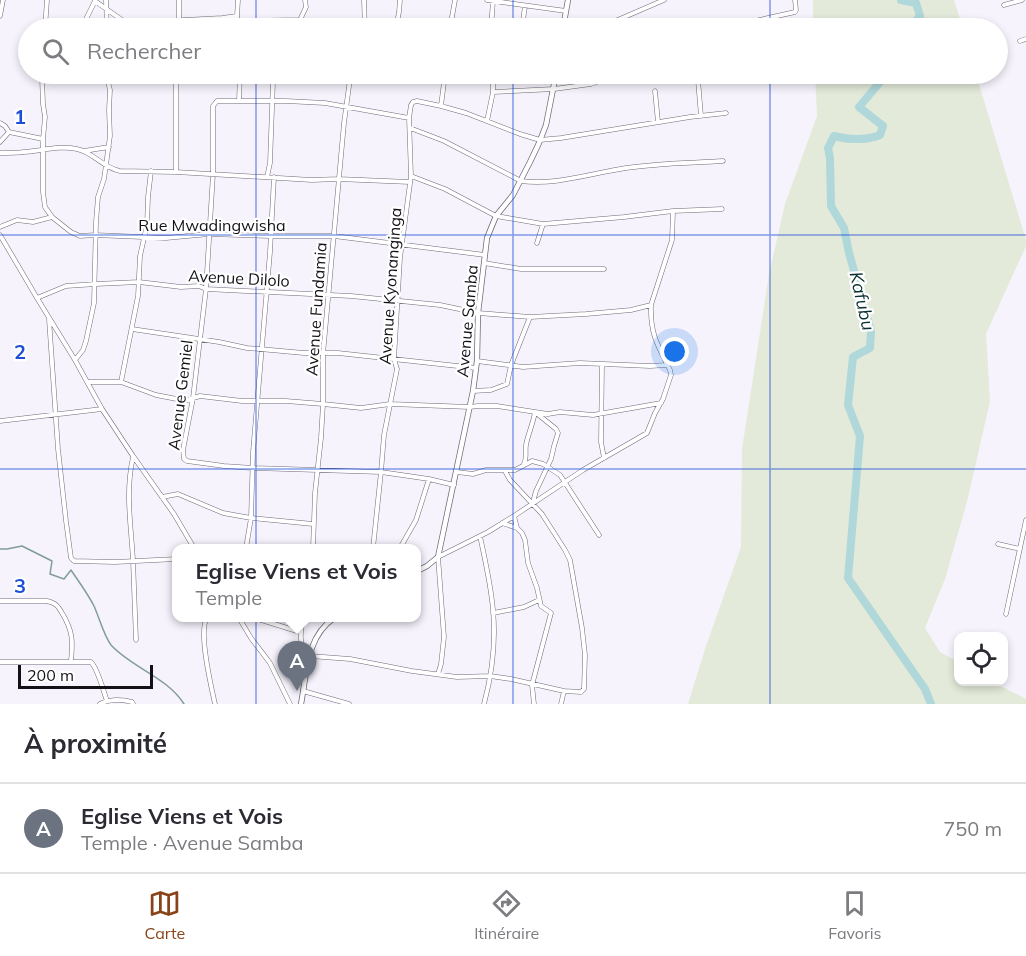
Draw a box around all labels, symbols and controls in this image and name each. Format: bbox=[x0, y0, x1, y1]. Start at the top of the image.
search box bbox=[18, 18, 1008, 84]
icon: search bbox=[39, 35, 72, 68]
text: Rechercher bbox=[87, 37, 201, 65]
text: 1 bbox=[14, 104, 26, 129]
street label: Avenue Kyonanginga bbox=[375, 207, 405, 365]
street label: Rue Mwadingwisha bbox=[138, 215, 286, 235]
street label: Avenue Fundamia bbox=[301, 241, 331, 377]
street label: Avenue Samba bbox=[452, 264, 482, 378]
street label: Avenue Dilolo bbox=[188, 265, 290, 291]
water label: Kafubu bbox=[845, 269, 880, 333]
your location bbox=[660, 337, 689, 366]
text: 2 bbox=[14, 339, 26, 364]
street label: Avenue Gemiel bbox=[163, 339, 197, 451]
popup bbox=[172, 544, 421, 622]
text: Eglise Viens et Vois bbox=[196, 557, 397, 585]
text: 3 bbox=[14, 573, 26, 598]
text: Temple bbox=[196, 585, 262, 610]
map controls bbox=[954, 632, 1008, 686]
button: locate bbox=[954, 632, 1008, 686]
pin: A bbox=[278, 642, 316, 691]
scale bar bbox=[18, 662, 153, 690]
text: 200 m bbox=[27, 665, 74, 685]
text: À proximité bbox=[24, 727, 167, 760]
text: Eglise Viens et Vois bbox=[81, 802, 283, 830]
text: A bbox=[36, 816, 51, 841]
text: 750 m bbox=[943, 816, 1002, 841]
text: Temple · Avenue Samba bbox=[81, 830, 304, 855]
tab: Carte bbox=[144, 887, 185, 943]
tab: Itinéraire bbox=[474, 887, 539, 943]
tab: Favoris bbox=[828, 887, 882, 943]

